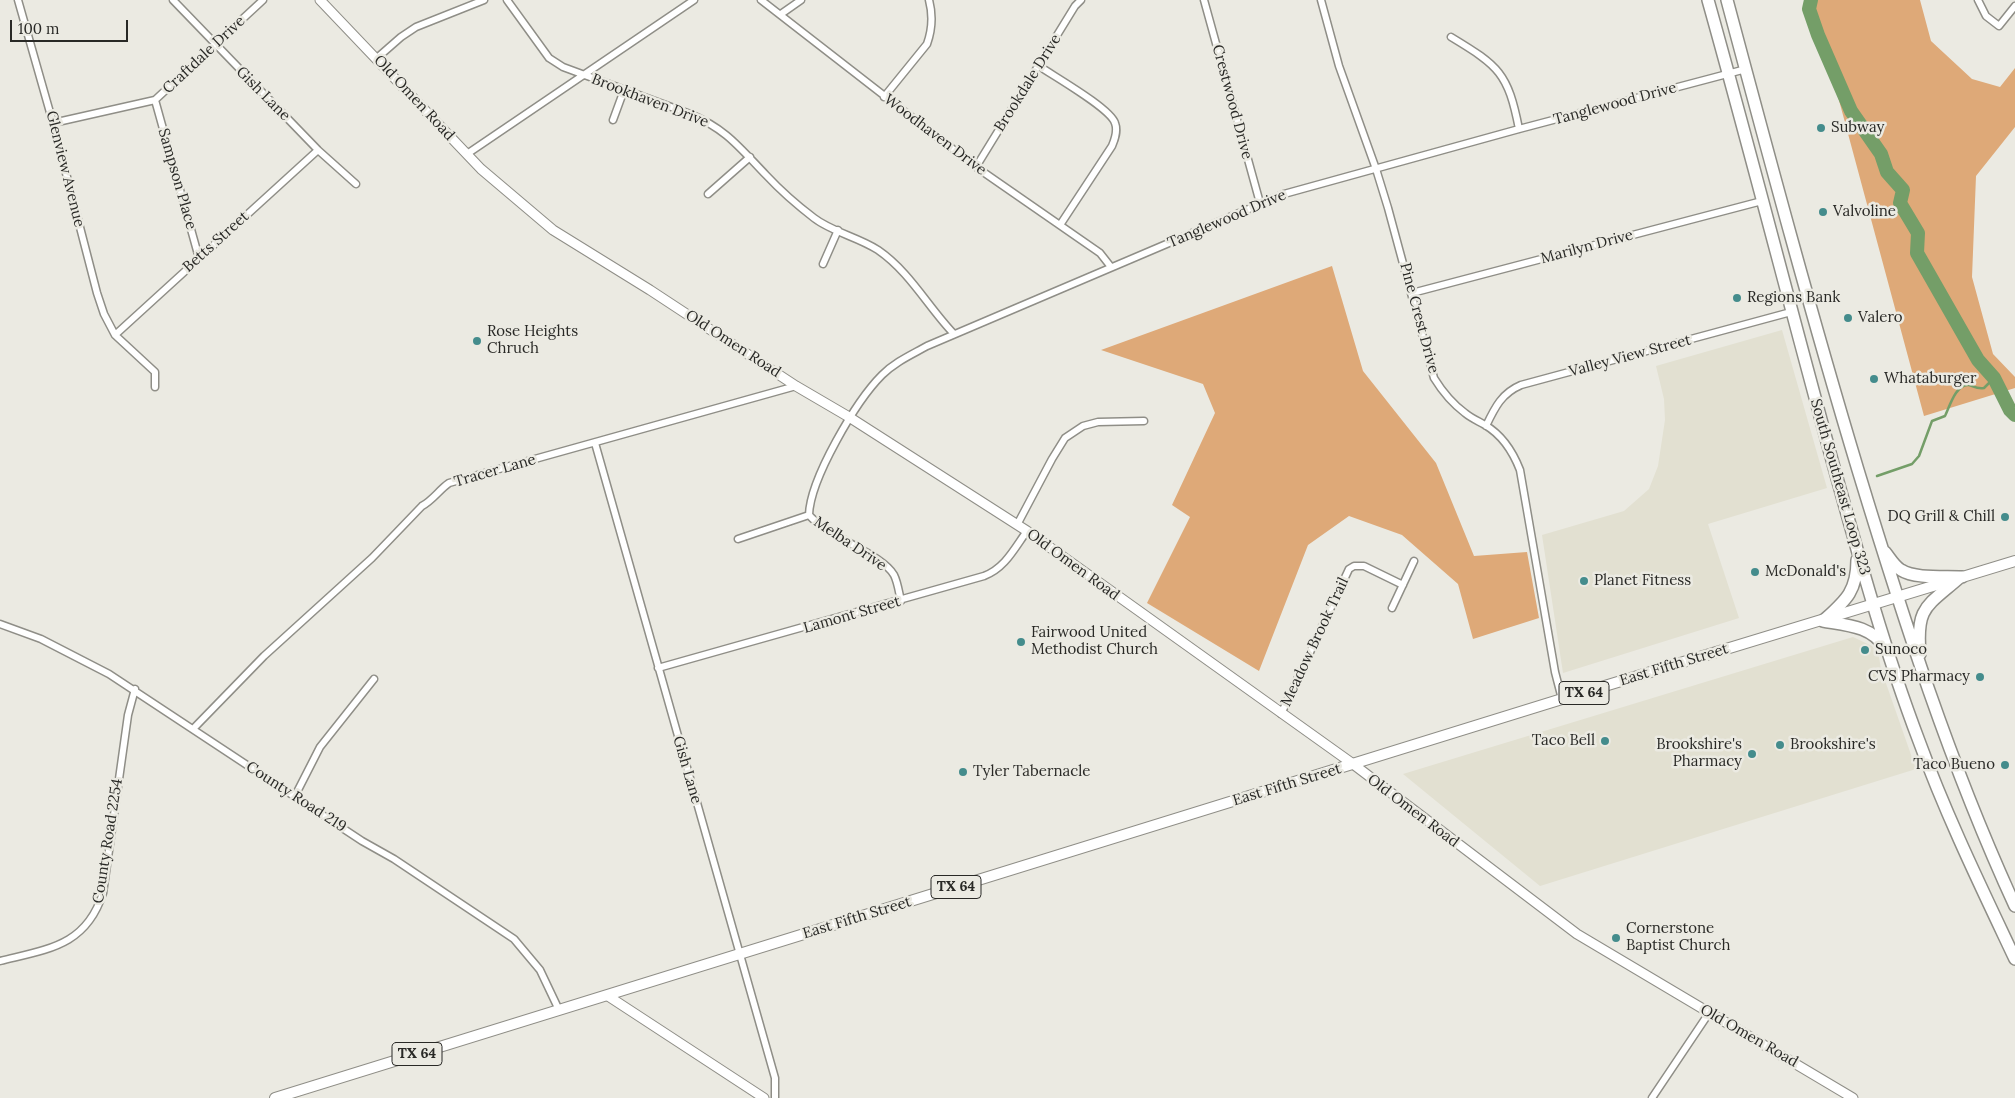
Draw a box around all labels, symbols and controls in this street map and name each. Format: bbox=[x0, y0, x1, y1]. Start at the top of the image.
scale bar bbox=[12, 10, 130, 42]
street label: Craftdale Drive bbox=[159, 12, 249, 98]
text: 100 m bbox=[18, 19, 59, 38]
street label: Brookdale Drive bbox=[991, 31, 1065, 135]
street label: Crestwood Drive bbox=[1208, 43, 1256, 161]
street label: Old Omen Road bbox=[370, 52, 458, 144]
street label: Gish Lane bbox=[232, 63, 294, 125]
street label: Brookhaven Drive bbox=[589, 70, 711, 132]
street label: Tanglewood Drive bbox=[1551, 79, 1679, 129]
street label: Woodhaven Drive bbox=[880, 91, 990, 179]
street label: Glenview Avenue bbox=[42, 109, 88, 229]
place label: Subway bbox=[1831, 119, 1884, 137]
marker: Subway bbox=[1815, 122, 1827, 134]
street label: Sampson Place bbox=[154, 126, 200, 232]
street label: Tanglewood Drive bbox=[1165, 186, 1289, 252]
place label: Valvoline bbox=[1833, 203, 1896, 221]
marker: Valvoline bbox=[1817, 206, 1829, 218]
street label: Betts Street bbox=[179, 208, 253, 276]
street label: Marilyn Drive bbox=[1539, 226, 1635, 268]
street label: Pine Crest Drive bbox=[1396, 261, 1442, 375]
place label: Regions Bank bbox=[1747, 289, 1840, 307]
marker: Regions Bank bbox=[1731, 292, 1743, 304]
street label: Old Omen Road bbox=[682, 306, 784, 382]
place label: Valero bbox=[1858, 309, 1903, 327]
marker: Valero bbox=[1842, 312, 1854, 324]
place label: Rose Heights Chruch bbox=[487, 323, 578, 358]
street label: Valley View Street bbox=[1567, 331, 1693, 381]
marker: Rose Heights Chruch bbox=[471, 335, 483, 347]
place label: Whataburger bbox=[1884, 370, 1976, 388]
marker: Whataburger bbox=[1868, 373, 1880, 385]
street label: South Southeast Loop 323 bbox=[1806, 397, 1874, 577]
street label: Tracer Lane bbox=[452, 451, 538, 491]
place label: DQ Grill & Chill bbox=[1887, 508, 1995, 526]
marker: DQ Grill & Chill bbox=[1999, 511, 2011, 523]
street label: Melba Drive bbox=[810, 513, 890, 575]
street label: Old Omen Road bbox=[1023, 525, 1123, 605]
place label: McDonald's bbox=[1765, 563, 1846, 581]
marker: McDonald's bbox=[1749, 566, 1761, 578]
place label: Planet Fitness bbox=[1594, 572, 1691, 590]
street label: Meadow Brook Trail bbox=[1277, 575, 1353, 709]
marker: Planet Fitness bbox=[1578, 575, 1590, 587]
street label: Lamont Street bbox=[801, 593, 903, 637]
place label: Fairwood United Methodist Church bbox=[1031, 624, 1158, 659]
marker: Fairwood United Methodist Church bbox=[1015, 636, 1027, 648]
street label: East Fifth Street bbox=[1618, 640, 1730, 690]
place label: Sunoco bbox=[1875, 641, 1927, 659]
marker: Sunoco bbox=[1859, 644, 1871, 656]
place label: CVS Pharmacy bbox=[1868, 668, 1970, 686]
marker: CVS Pharmacy bbox=[1974, 671, 1986, 683]
road number: TX 64 bbox=[1559, 681, 1609, 704]
place label: Taco Bell bbox=[1532, 732, 1595, 750]
street label: Gish Lane bbox=[669, 734, 705, 806]
marker: Taco Bell bbox=[1599, 735, 1611, 747]
place label: Brookshire's Pharmacy bbox=[1656, 736, 1742, 771]
place label: Brookshire's bbox=[1790, 736, 1876, 754]
marker: Brookshire's bbox=[1774, 739, 1786, 751]
marker: Brookshire's Pharmacy bbox=[1746, 748, 1758, 760]
place label: Taco Bueno bbox=[1913, 756, 1995, 774]
street label: County Road 219 bbox=[243, 758, 349, 836]
marker: Taco Bueno bbox=[1999, 759, 2011, 771]
street label: East Fifth Street bbox=[1231, 760, 1343, 810]
place label: Tyler Tabernacle bbox=[973, 763, 1090, 781]
marker: Tyler Tabernacle bbox=[957, 766, 969, 778]
street label: Old Omen Road bbox=[1364, 771, 1462, 851]
street label: County Road 2254 bbox=[89, 777, 127, 905]
road number: TX 64 bbox=[931, 876, 981, 899]
street label: East Fifth Street bbox=[801, 893, 913, 943]
place label: Cornerstone Baptist Church bbox=[1626, 920, 1731, 955]
marker: Cornerstone Baptist Church bbox=[1610, 932, 1622, 944]
street label: Old Omen Road bbox=[1697, 1001, 1801, 1071]
road number: TX 64 bbox=[392, 1042, 442, 1066]

